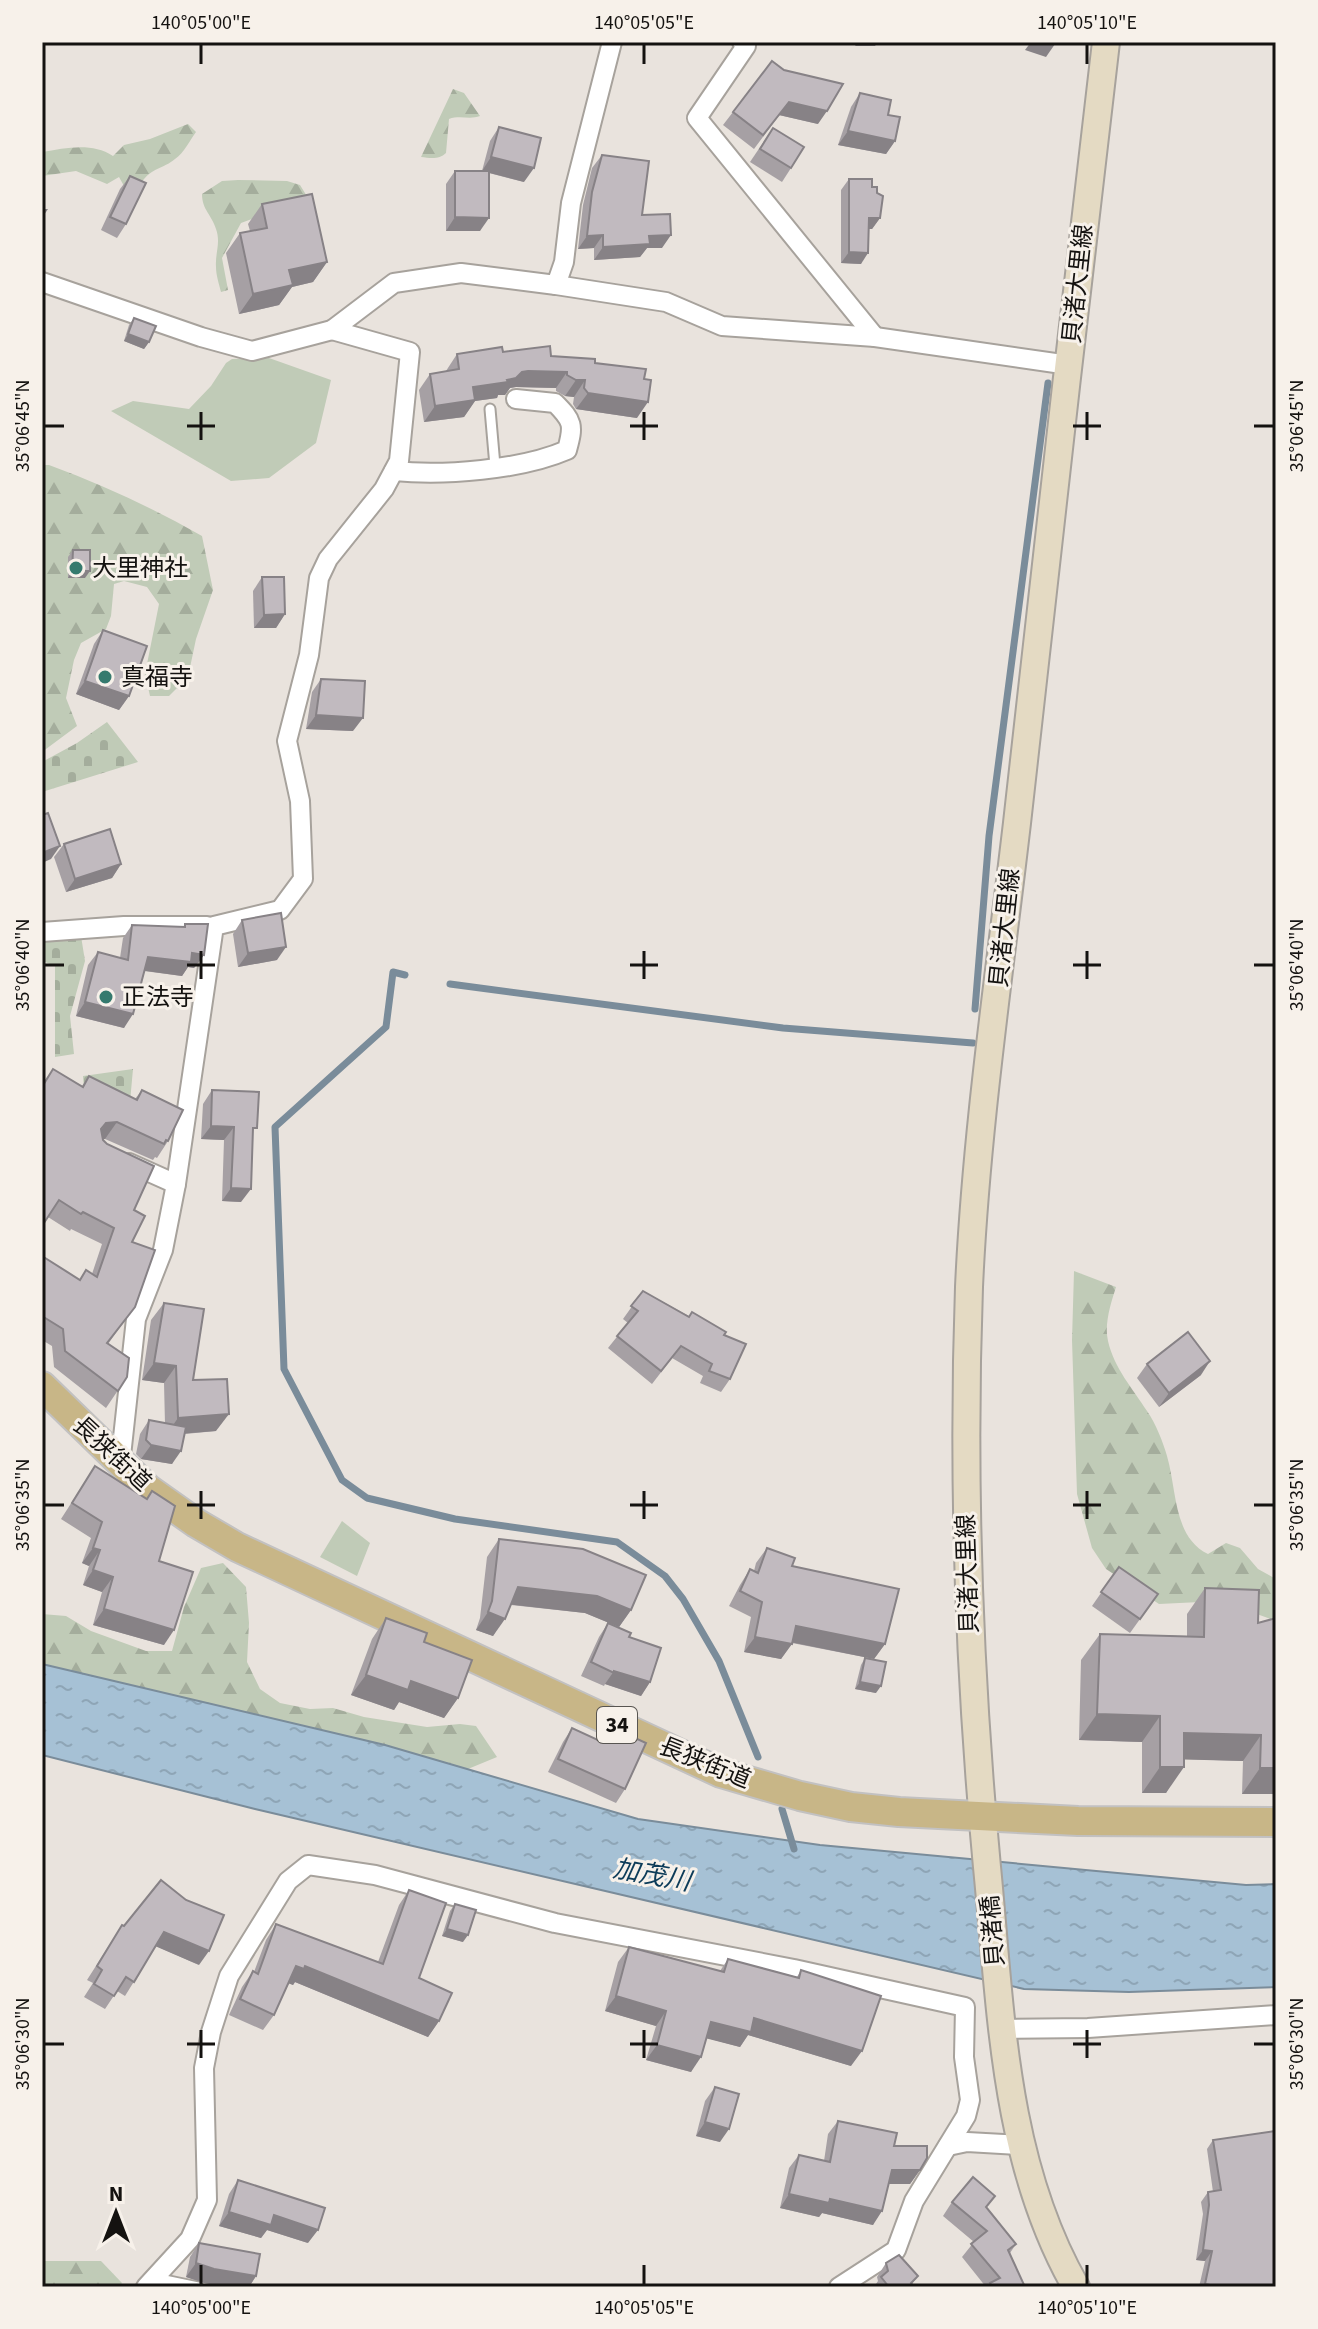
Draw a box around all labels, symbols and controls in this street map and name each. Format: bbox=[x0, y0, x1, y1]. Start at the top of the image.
text: 140°05'00"E bbox=[151, 9, 251, 37]
text: 140°05'05"E bbox=[594, 9, 694, 37]
text: 140°05'10"E bbox=[1037, 9, 1137, 37]
street label: 貝渚大里線 bbox=[1054, 222, 1102, 346]
text: 35°06'45"N bbox=[9, 380, 37, 472]
text: 35°06'45"N bbox=[1283, 380, 1311, 472]
place label: 大里神社 bbox=[92, 551, 188, 586]
marker: 大里神社 bbox=[67, 559, 85, 577]
place label: 真福寺 bbox=[121, 660, 193, 695]
marker: 真福寺 bbox=[96, 668, 114, 686]
street label: 貝渚大里線 bbox=[981, 866, 1029, 990]
text: 35°06'40"N bbox=[9, 919, 37, 1011]
text: 35°06'40"N bbox=[1283, 919, 1311, 1011]
place label: 正法寺 bbox=[122, 980, 194, 1015]
marker: 正法寺 bbox=[97, 988, 115, 1006]
street label: 長狭街道 bbox=[65, 1408, 159, 1500]
text: 35°06'35"N bbox=[9, 1459, 37, 1551]
text: 35°06'35"N bbox=[1283, 1459, 1311, 1551]
street label: 貝渚大里線 bbox=[948, 1513, 988, 1635]
road number: 34 bbox=[597, 1707, 637, 1743]
street label: 長狭街道 bbox=[654, 1729, 756, 1797]
water label: 加茂川 bbox=[610, 1850, 697, 1901]
street label: 貝渚橋 bbox=[972, 1894, 1014, 1968]
text: 35°06'30"N bbox=[9, 1998, 37, 2090]
text: 35°06'30"N bbox=[1283, 1998, 1311, 2090]
north arrow bbox=[76, 2173, 156, 2253]
text: N bbox=[109, 2178, 123, 2210]
text: 140°05'00"E bbox=[151, 2294, 251, 2322]
text: 140°05'05"E bbox=[594, 2294, 694, 2322]
text: 140°05'10"E bbox=[1037, 2294, 1137, 2322]

